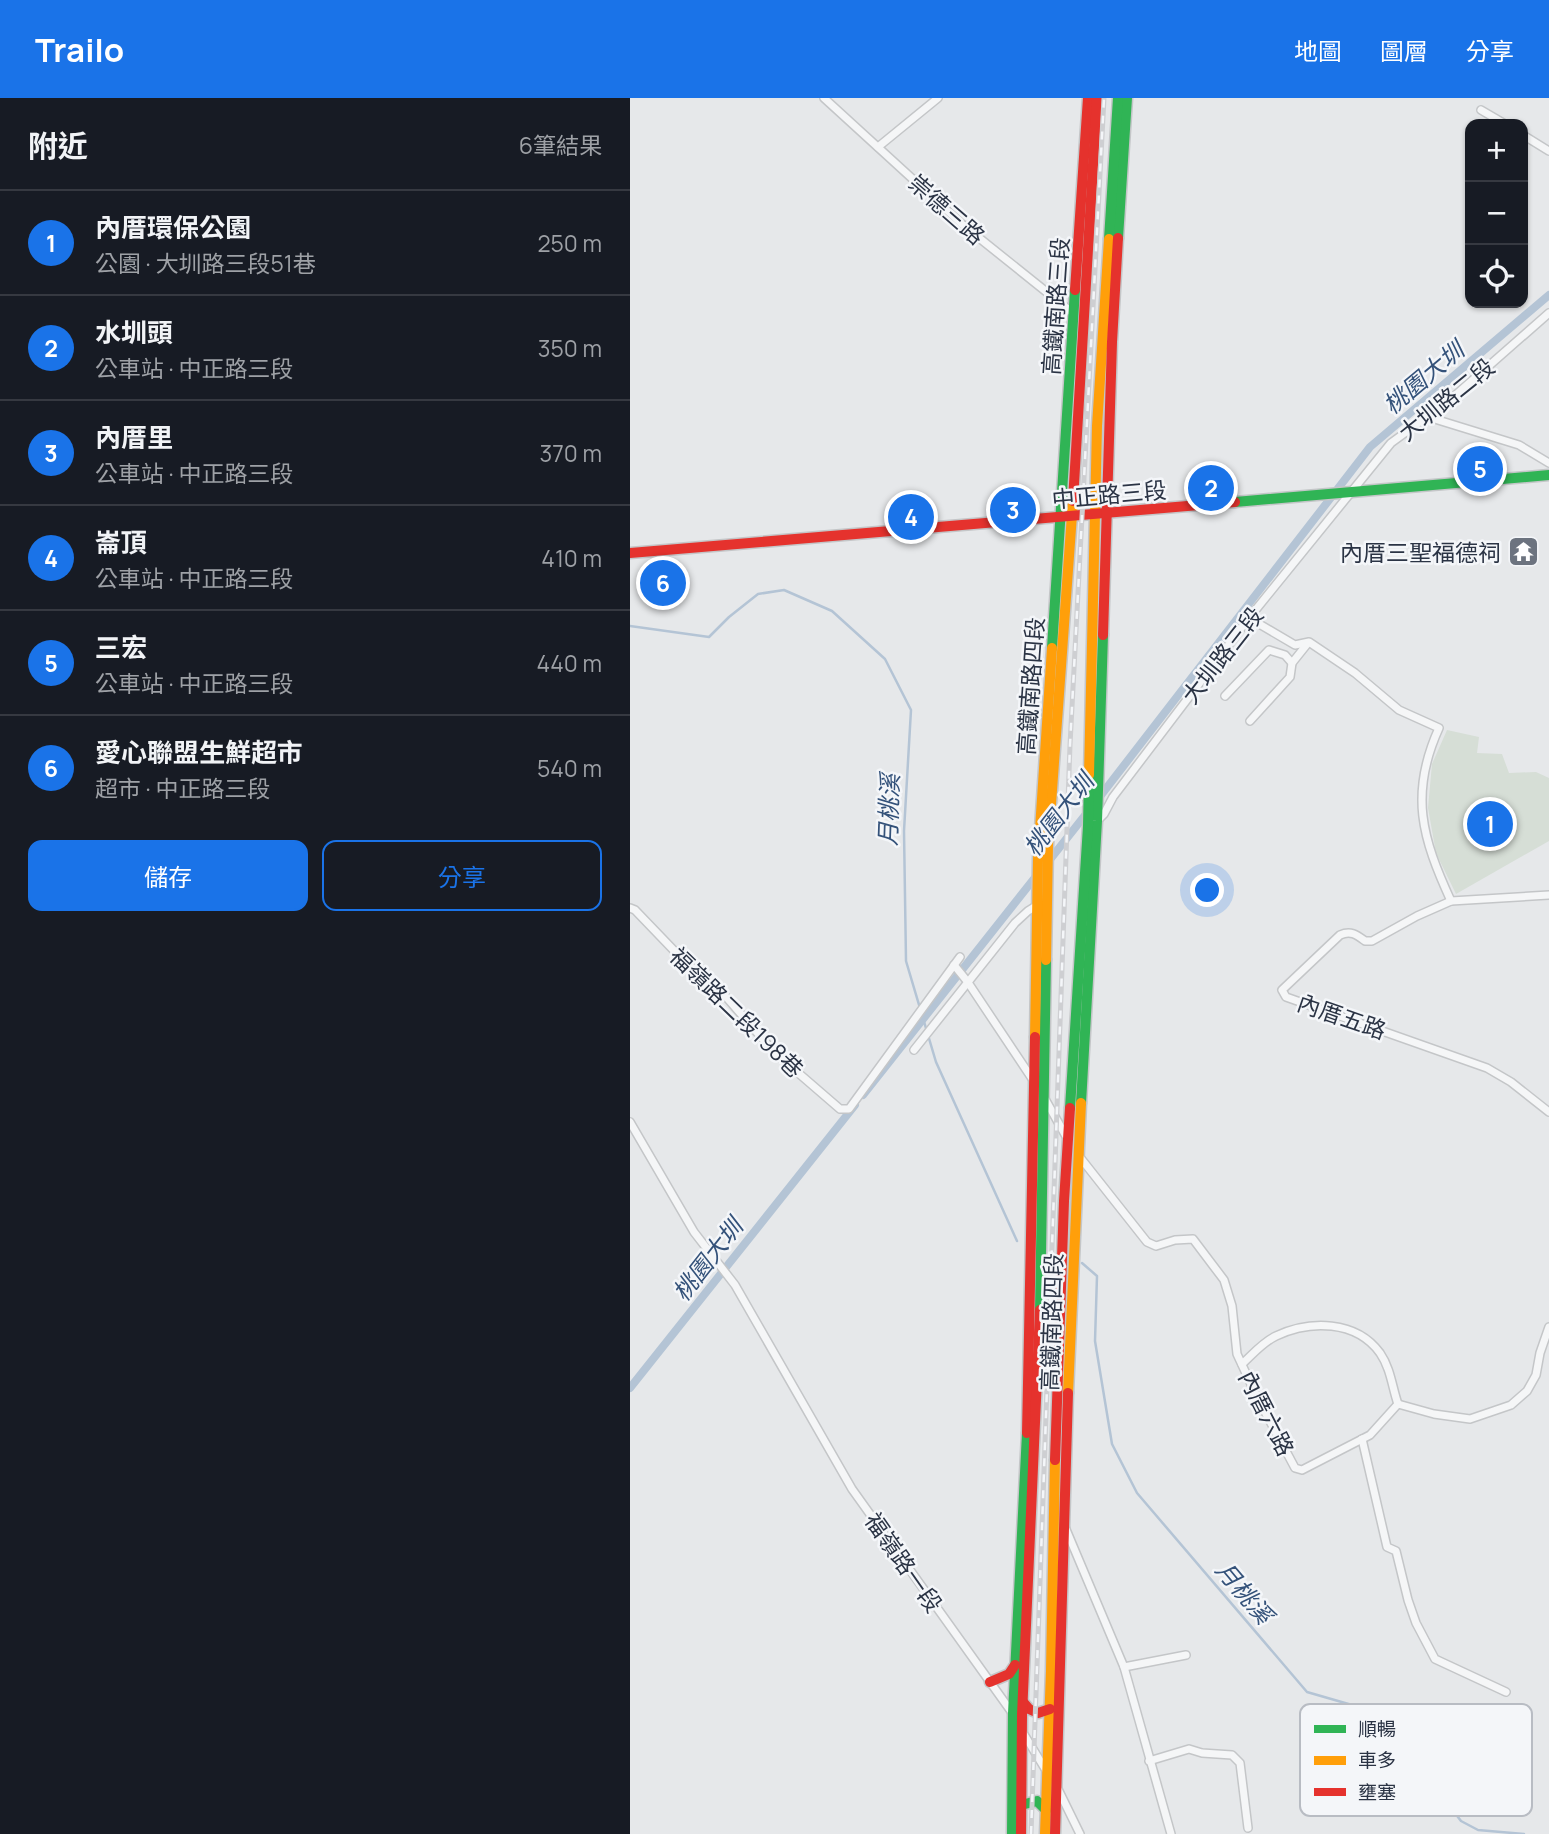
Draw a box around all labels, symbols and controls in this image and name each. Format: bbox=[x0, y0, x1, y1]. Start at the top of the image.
text: Trailo bbox=[35, 27, 124, 72]
text: 地圖 bbox=[1294, 34, 1342, 67]
text: 圖層 bbox=[1380, 34, 1428, 67]
text: 分享 bbox=[1466, 34, 1514, 67]
map controls bbox=[1465, 119, 1528, 308]
button: + bbox=[1465, 119, 1528, 182]
text: 附近 bbox=[28, 125, 88, 166]
text: 6筆結果 bbox=[519, 129, 602, 161]
street label: 崇德三路 bbox=[902, 167, 992, 251]
button: − bbox=[1465, 182, 1528, 245]
text: 內厝環保公園 bbox=[95, 209, 251, 245]
text: 1 bbox=[46, 227, 56, 259]
text: 250 m bbox=[537, 227, 602, 259]
street label: 高鐵南路三段 bbox=[1034, 236, 1076, 376]
button: locate bbox=[1465, 245, 1528, 308]
text: 公園 · 大圳路三段51巷 bbox=[95, 247, 316, 279]
text: 水圳頭 bbox=[95, 314, 173, 350]
text: 2 bbox=[44, 332, 58, 364]
text: 350 m bbox=[538, 332, 602, 364]
water label: 桃園大圳 bbox=[1376, 332, 1473, 420]
street label: 大圳路二段 bbox=[1391, 350, 1501, 448]
text: 公車站 · 中正路三段 bbox=[95, 352, 293, 384]
text: 內厝里 bbox=[95, 419, 173, 455]
text: 3 bbox=[44, 437, 58, 469]
text: 370 m bbox=[540, 437, 602, 469]
pin: 5 bbox=[1457, 443, 1503, 495]
text: 公車站 · 中正路三段 bbox=[95, 457, 293, 489]
pin: 2 bbox=[1188, 462, 1234, 514]
street label: 中正路三段 bbox=[1050, 473, 1168, 515]
pin: 3 bbox=[990, 484, 1036, 536]
pin: 4 bbox=[888, 491, 934, 543]
text: 崙頂 bbox=[95, 524, 147, 560]
temple icon: 內厝三聖福德祠 bbox=[1507, 535, 1541, 569]
place label: 內厝三聖福德祠 bbox=[1340, 536, 1501, 568]
text: 4 bbox=[44, 542, 58, 574]
text: 410 m bbox=[541, 542, 602, 574]
pin: 6 bbox=[640, 557, 686, 609]
text: 公車站 · 中正路三段 bbox=[95, 562, 293, 594]
street label: 大圳路三段 bbox=[1174, 600, 1270, 710]
street label: 高鐵南路四段 bbox=[1009, 616, 1051, 756]
text: 三宏 bbox=[95, 629, 147, 665]
text: 5 bbox=[44, 647, 58, 679]
text: 440 m bbox=[537, 647, 602, 679]
text: 公車站 · 中正路三段 bbox=[95, 667, 293, 699]
text: 愛心聯盟生鮮超市 bbox=[95, 734, 303, 770]
text: 6 bbox=[44, 752, 58, 784]
text: 540 m bbox=[537, 752, 602, 784]
water label: 桃園大圳 bbox=[1015, 764, 1102, 862]
water label: 月桃溪 bbox=[870, 770, 906, 847]
text: 超市 · 中正路三段 bbox=[95, 772, 270, 804]
pin: 1 bbox=[1467, 798, 1513, 850]
button: 儲存 bbox=[28, 840, 308, 911]
button: 分享 bbox=[322, 840, 602, 911]
your location bbox=[1190, 873, 1224, 907]
street label: 福嶺路二段198巷 bbox=[663, 940, 811, 1084]
street label: 內厝五路 bbox=[1293, 986, 1391, 1046]
water label: 桃園大圳 bbox=[664, 1209, 751, 1307]
street label: 高鐵南路四段 bbox=[1033, 1252, 1069, 1392]
street label: 內厝六路 bbox=[1232, 1365, 1302, 1461]
street label: 福嶺路一段 bbox=[858, 1506, 950, 1618]
water label: 月桃溪 bbox=[1209, 1554, 1283, 1632]
legend bbox=[1300, 1704, 1532, 1816]
text: 順暢 bbox=[1358, 1716, 1396, 1742]
text: 車多 bbox=[1358, 1747, 1396, 1773]
text: 壅塞 bbox=[1358, 1779, 1396, 1805]

